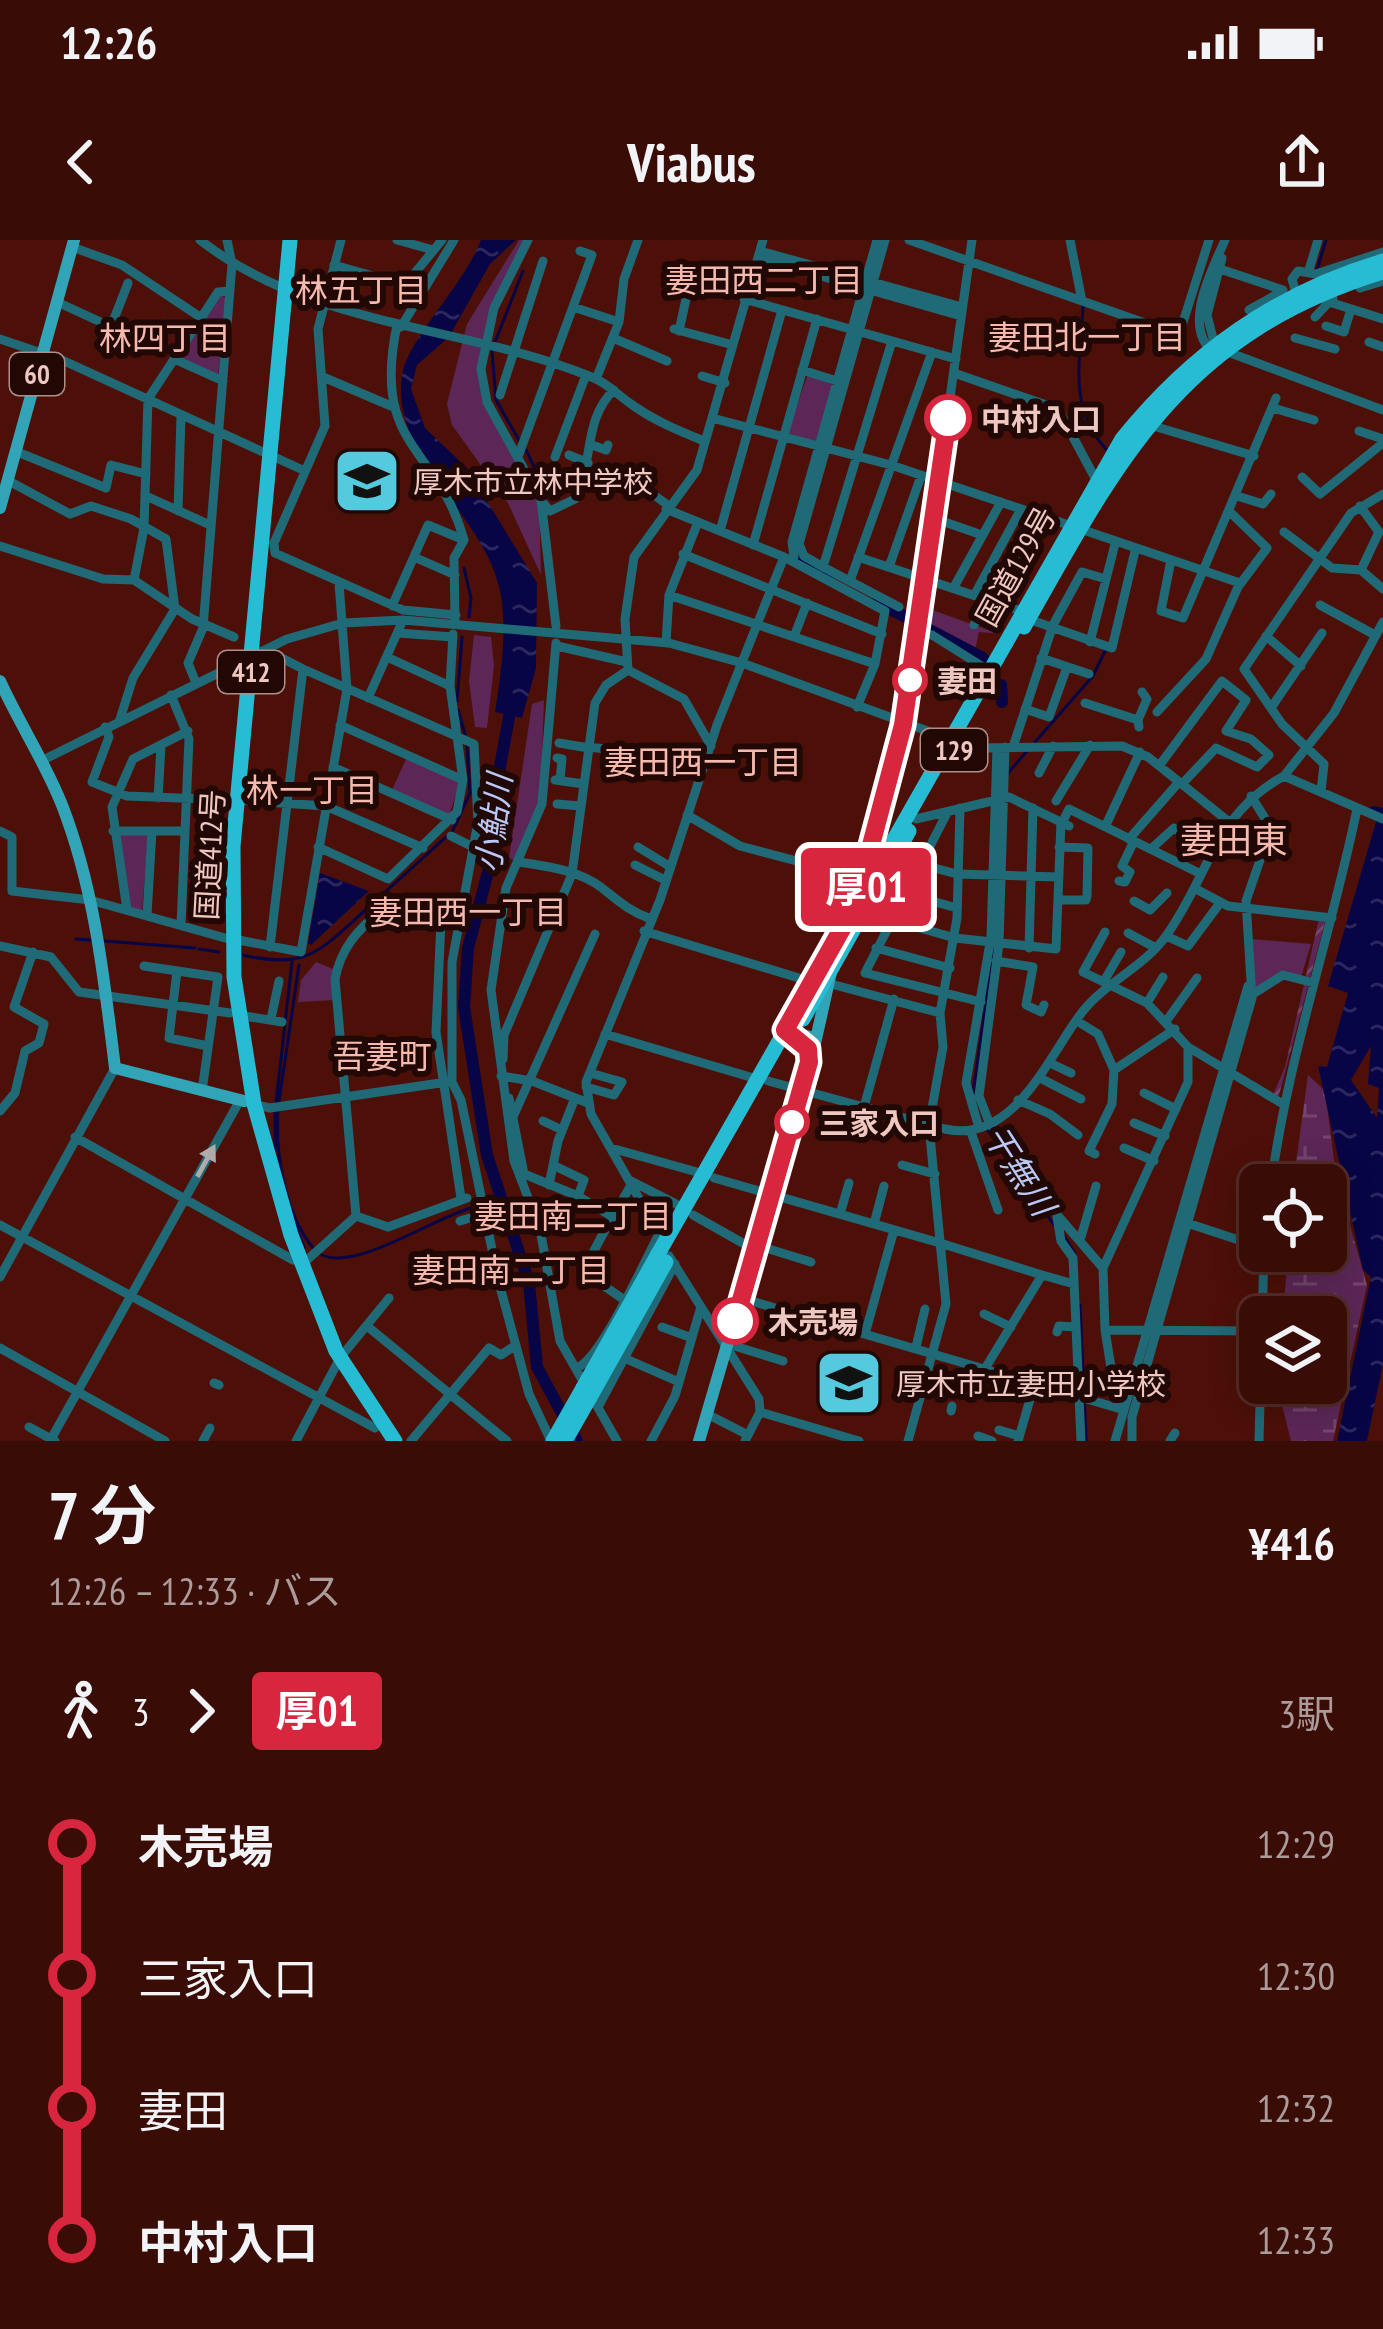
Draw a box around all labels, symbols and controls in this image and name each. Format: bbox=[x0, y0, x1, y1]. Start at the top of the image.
text: 12:26 bbox=[60, 13, 157, 71]
text: Viabus bbox=[627, 127, 756, 197]
icon: back bbox=[48, 129, 114, 195]
icon: share bbox=[1269, 129, 1335, 195]
district label: 妻田西二丁目 bbox=[665, 258, 863, 301]
district label: 林五丁目 bbox=[295, 268, 427, 311]
district label: 妻田北一丁目 bbox=[988, 315, 1186, 358]
district label: 林四丁目 bbox=[99, 316, 231, 359]
road number: 60 bbox=[10, 353, 64, 395]
marker: 中村入口 bbox=[926, 396, 970, 440]
place label: 中村入口 bbox=[981, 399, 1101, 438]
school or university icon: 厚木市立林中学校 bbox=[332, 446, 402, 516]
place label: 厚木市立林中学校 bbox=[413, 462, 653, 501]
street label: 国道129号 bbox=[966, 499, 1064, 633]
road number: 412 bbox=[218, 651, 284, 693]
place label: 妻田 bbox=[937, 661, 997, 700]
marker: 妻田 bbox=[894, 664, 926, 696]
road number: 129 bbox=[921, 729, 987, 771]
district label: 妻田西一丁目 bbox=[604, 740, 802, 783]
district label: 林一丁目 bbox=[246, 768, 378, 811]
water label: 小鮎川 bbox=[466, 768, 521, 875]
street label: 国道412号 bbox=[186, 789, 232, 921]
district label: 妻田東 bbox=[1180, 816, 1288, 863]
line badge: 厚01 bbox=[797, 848, 935, 926]
text: 厚01 bbox=[825, 859, 907, 914]
district label: 妻田西一丁目 bbox=[369, 890, 567, 933]
district label: 吾妻町 bbox=[333, 1034, 432, 1077]
place label: 三家入口 bbox=[819, 1103, 939, 1142]
marker: 三家入口 bbox=[776, 1106, 808, 1138]
water label: 干無川 bbox=[975, 1117, 1067, 1226]
one-way arrow bbox=[195, 1143, 216, 1178]
map controls bbox=[1239, 1164, 1347, 1404]
button: locate bbox=[1239, 1164, 1347, 1272]
district label: 妻田南二丁目 bbox=[474, 1194, 672, 1237]
district label: 妻田南二丁目 bbox=[412, 1248, 610, 1291]
button: layers bbox=[1239, 1296, 1347, 1404]
marker: 木売場 bbox=[713, 1299, 757, 1343]
place label: 木売場 bbox=[768, 1302, 858, 1341]
school or university icon: 厚木市立妻田小学校 bbox=[814, 1348, 884, 1418]
place label: 厚木市立妻田小学校 bbox=[896, 1364, 1166, 1403]
text: 7 分 bbox=[48, 1472, 156, 1557]
text: ¥416 bbox=[1249, 1514, 1335, 1572]
text: 12:26 – 12:33 · バス bbox=[48, 1565, 342, 1616]
icon: walk bbox=[48, 1678, 114, 1744]
icon: forward bbox=[168, 1678, 234, 1744]
text: 厚01 bbox=[276, 1683, 358, 1738]
text: 3 bbox=[132, 1686, 150, 1737]
text: 3駅 bbox=[1278, 1688, 1335, 1739]
text: 木売場 bbox=[138, 1817, 273, 1875]
text: 12:29 bbox=[1257, 1818, 1335, 1869]
text: 三家入口 bbox=[138, 1949, 318, 2007]
text: 12:30 bbox=[1257, 1950, 1335, 2001]
text: 妻田 bbox=[138, 2081, 228, 2139]
text: 12:32 bbox=[1257, 2082, 1335, 2133]
text: 中村入口 bbox=[138, 2213, 318, 2271]
text: 12:33 bbox=[1257, 2214, 1335, 2265]

